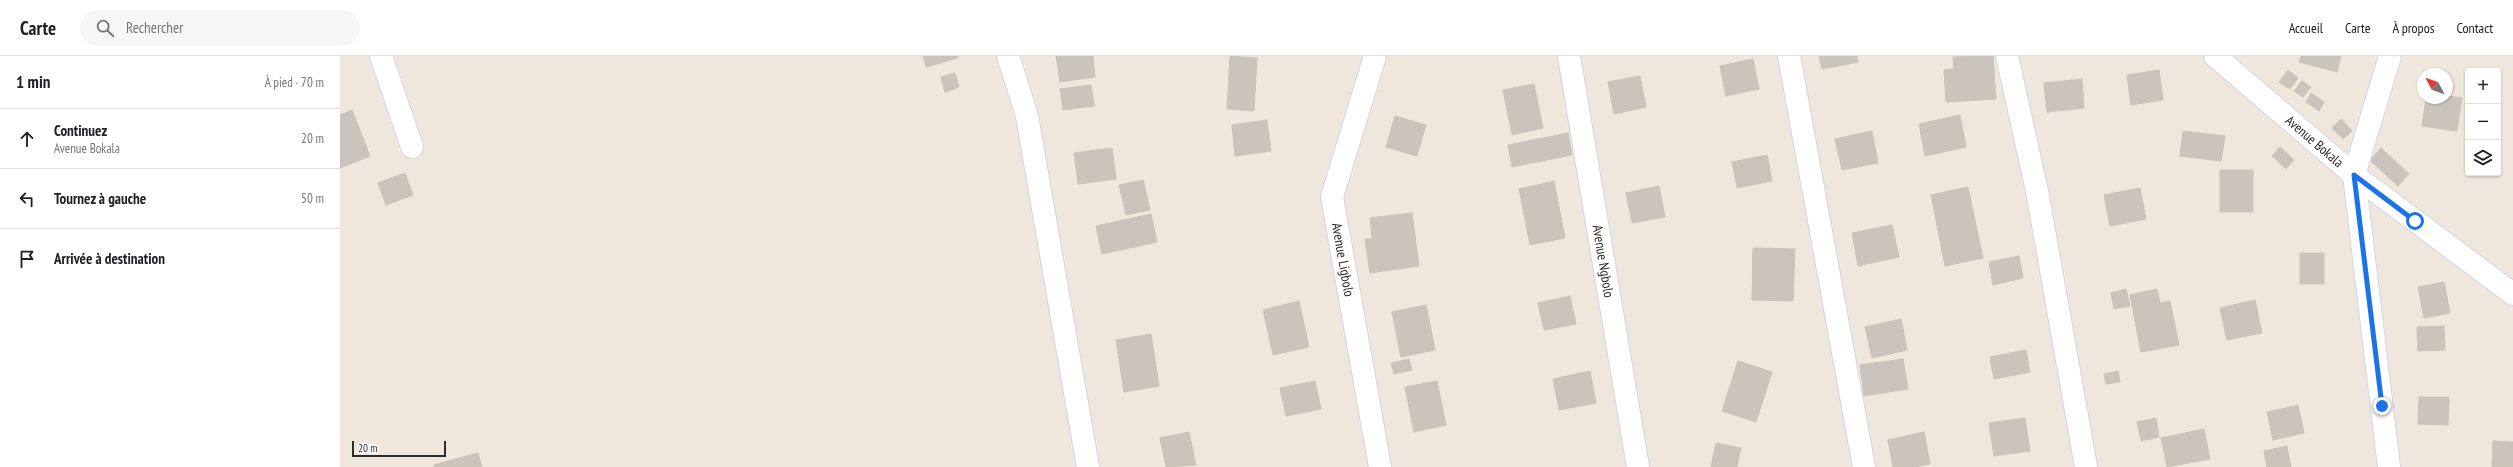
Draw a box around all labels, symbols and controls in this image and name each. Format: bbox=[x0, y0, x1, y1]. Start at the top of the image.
search box bbox=[80, 10, 360, 46]
text: Carte bbox=[20, 16, 56, 40]
icon: search bbox=[94, 17, 116, 39]
text: Rechercher bbox=[126, 18, 183, 37]
text: Accueil bbox=[2289, 19, 2323, 37]
text: Carte bbox=[2345, 19, 2371, 37]
text: À propos bbox=[2393, 19, 2435, 37]
text: Contact bbox=[2457, 19, 2493, 37]
north arrow bbox=[2417, 68, 2453, 104]
map controls bbox=[2465, 68, 2501, 176]
button: + bbox=[2465, 68, 2501, 104]
text: 1 min bbox=[16, 71, 50, 93]
text: À pied · 70 m bbox=[265, 74, 324, 91]
button: − bbox=[2465, 104, 2501, 140]
street label: Avenue Bokala bbox=[2282, 111, 2347, 171]
text: Continuez bbox=[54, 121, 107, 140]
icon: ahead bbox=[16, 128, 38, 150]
text: 20 m bbox=[301, 130, 324, 147]
text: Avenue Bokala bbox=[54, 140, 120, 157]
button: layers bbox=[2465, 140, 2501, 176]
icon: left bbox=[16, 188, 38, 210]
text: Tournez à gauche bbox=[54, 189, 146, 208]
text: 50 m bbox=[301, 190, 324, 207]
route start bbox=[2406, 212, 2424, 230]
street label: Avenue Ligbolo bbox=[1328, 221, 1359, 298]
street label: Avenue Ngbolo bbox=[1588, 223, 1618, 299]
icon: arrive bbox=[16, 248, 38, 270]
text: Arrivée à destination bbox=[54, 249, 165, 268]
route end bbox=[2373, 397, 2391, 415]
scale bar bbox=[352, 439, 446, 458]
text: 20 m bbox=[358, 441, 377, 455]

